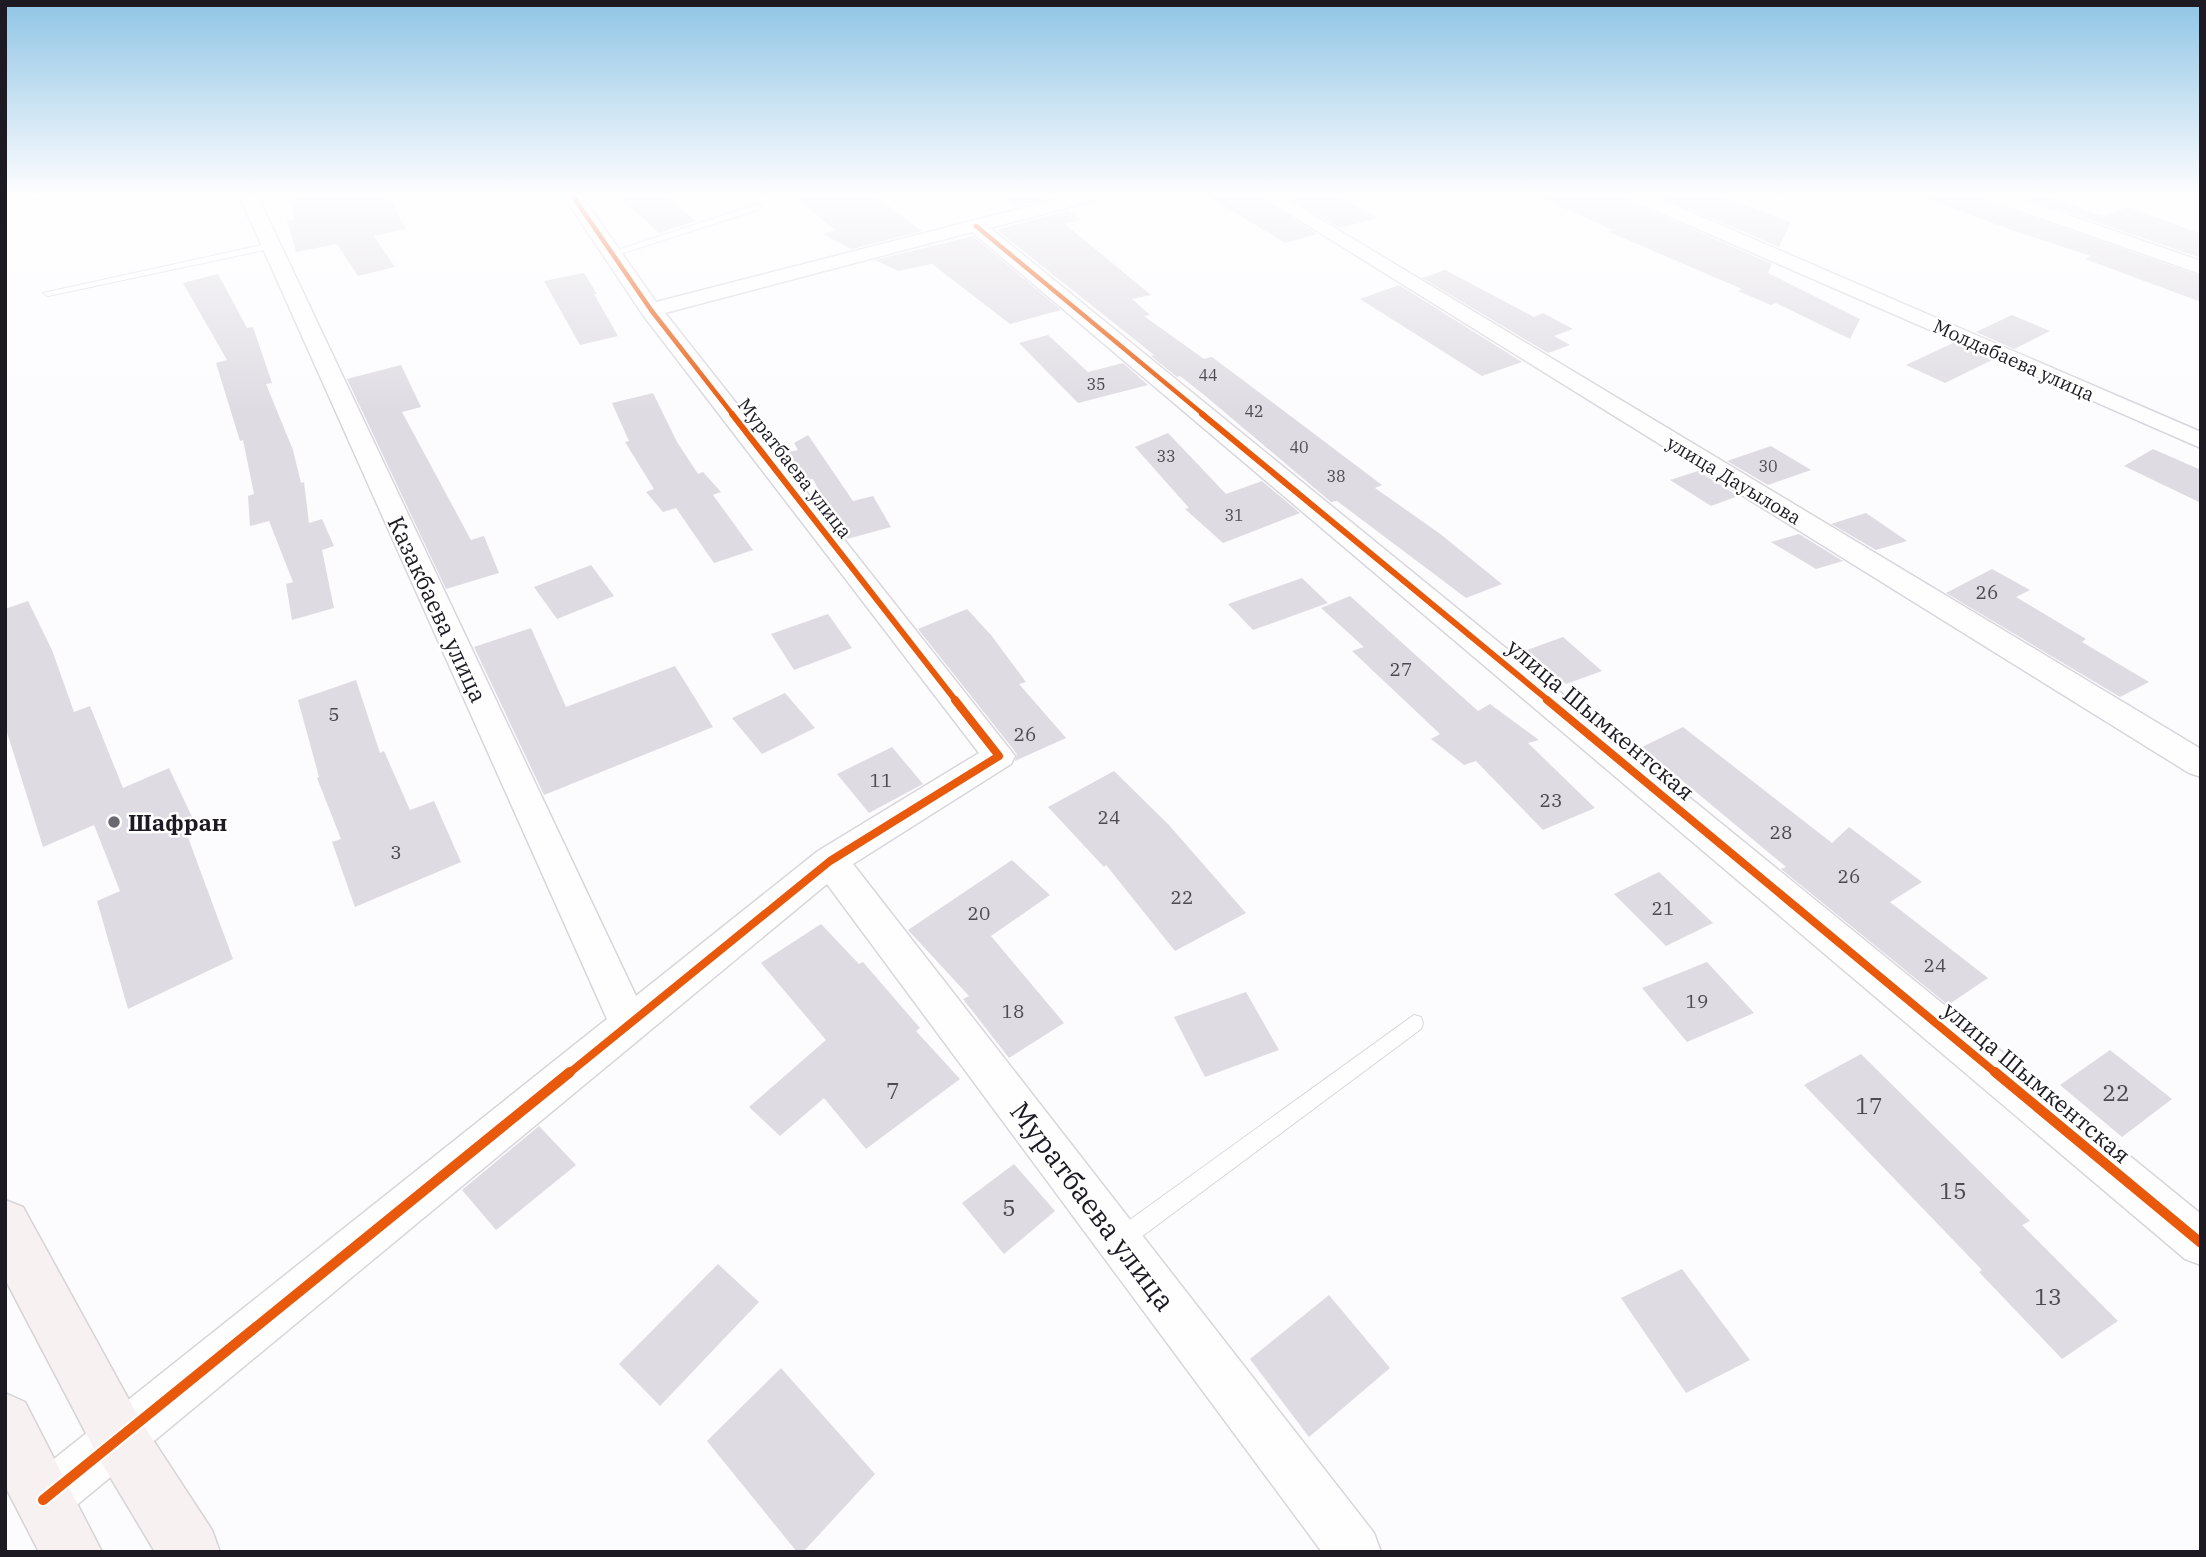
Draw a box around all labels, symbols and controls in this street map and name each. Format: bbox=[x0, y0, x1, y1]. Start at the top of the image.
street label: Молдабаева улица bbox=[1930, 314, 2098, 406]
house number: 44 bbox=[1198, 365, 1218, 385]
house number: 35 bbox=[1086, 374, 1106, 394]
street label: Муратбаева улица bbox=[733, 393, 857, 543]
house number: 42 bbox=[1244, 401, 1264, 421]
street label: улица Дауылова bbox=[1662, 430, 1806, 530]
house number: 40 bbox=[1289, 437, 1309, 457]
house number: 33 bbox=[1156, 446, 1176, 466]
house number: 30 bbox=[1758, 456, 1778, 476]
house number: 38 bbox=[1326, 466, 1346, 486]
house number: 31 bbox=[1224, 505, 1244, 525]
street label: Казакбаева улица bbox=[382, 511, 494, 707]
house number: 26 bbox=[1976, 580, 1998, 604]
street label: улица Шымкентская bbox=[1501, 632, 1701, 806]
house number: 27 bbox=[1390, 657, 1412, 681]
house number: 5 bbox=[328, 702, 340, 726]
house number: 26 bbox=[1014, 722, 1036, 746]
house number: 11 bbox=[870, 768, 892, 792]
house number: 23 bbox=[1540, 788, 1562, 812]
house number: 24 bbox=[1098, 805, 1120, 829]
place label: Шафран bbox=[128, 807, 227, 837]
marker: Шафран bbox=[106, 814, 122, 830]
house number: 28 bbox=[1770, 820, 1792, 844]
house number: 3 bbox=[390, 840, 402, 864]
house number: 26 bbox=[1838, 864, 1860, 888]
house number: 22 bbox=[1171, 885, 1193, 909]
house number: 21 bbox=[1652, 896, 1674, 920]
house number: 20 bbox=[968, 901, 990, 925]
house number: 24 bbox=[1924, 953, 1946, 977]
house number: 19 bbox=[1686, 989, 1708, 1013]
street label: улица Шымкентская bbox=[1937, 995, 2137, 1169]
house number: 18 bbox=[1002, 999, 1024, 1023]
house number: 7 bbox=[886, 1075, 900, 1105]
house number: 22 bbox=[2102, 1077, 2130, 1107]
house number: 17 bbox=[1855, 1090, 1883, 1120]
street label: Муратбаева улица bbox=[1002, 1094, 1184, 1318]
house number: 15 bbox=[1939, 1175, 1967, 1205]
house number: 5 bbox=[1002, 1192, 1016, 1222]
house number: 13 bbox=[2034, 1281, 2062, 1311]

